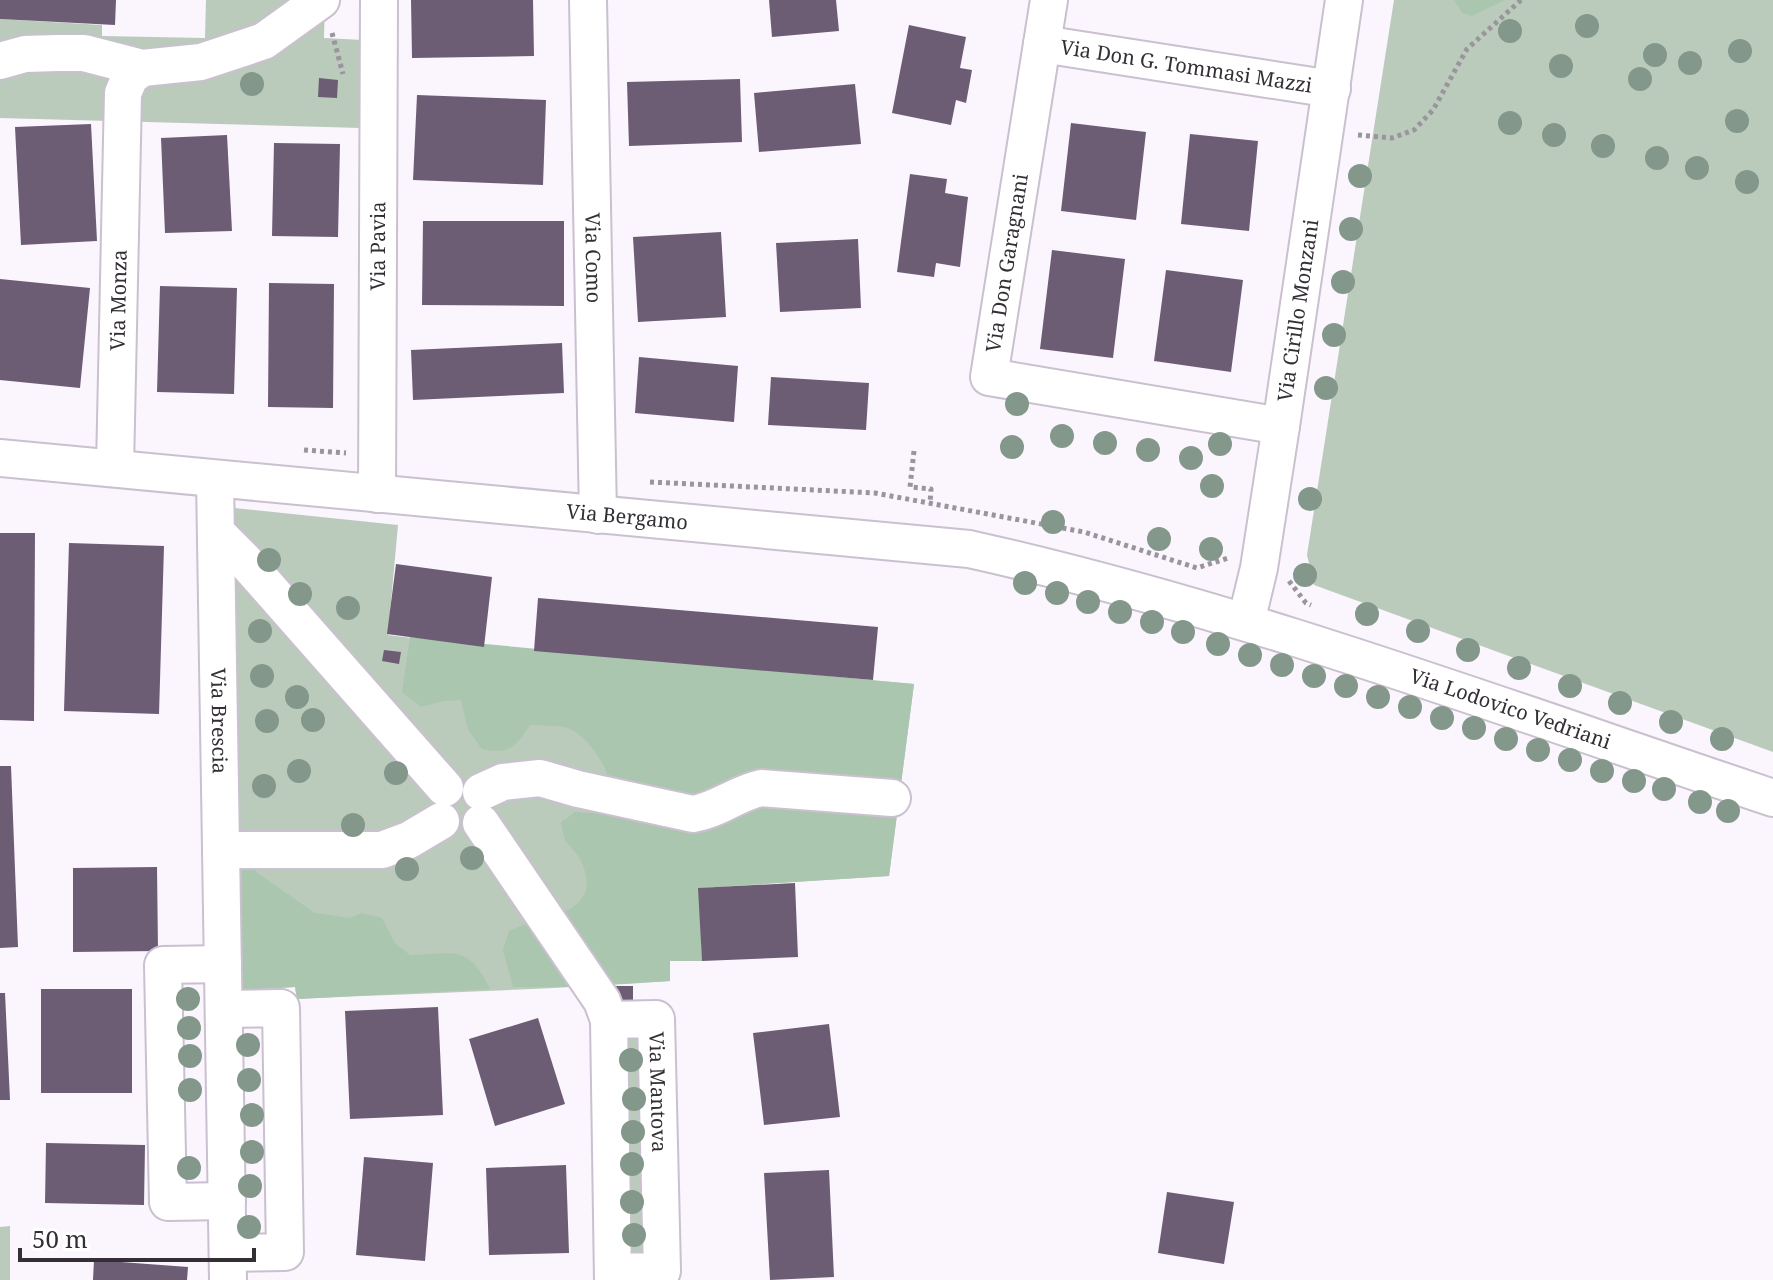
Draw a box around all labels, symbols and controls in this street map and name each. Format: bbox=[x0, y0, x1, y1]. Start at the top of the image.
street label: Via Don G. Tommasi Mazzi bbox=[1059, 33, 1315, 99]
street label: Via Don Garagnani bbox=[979, 171, 1034, 354]
street label: Via Pavia bbox=[364, 201, 391, 291]
street label: Via Como bbox=[579, 212, 608, 304]
street label: Via Cirillo Monzani bbox=[1271, 217, 1324, 403]
street label: Via Monza bbox=[104, 249, 133, 351]
street label: Via Bergamo bbox=[565, 497, 689, 536]
street label: Via Lodovico Vedriani bbox=[1407, 662, 1615, 755]
street label: Via Brescia bbox=[205, 668, 234, 774]
street label: Via Mantova bbox=[643, 1031, 673, 1153]
scale bar bbox=[20, 1212, 254, 1262]
text: 50 m bbox=[32, 1222, 88, 1255]

